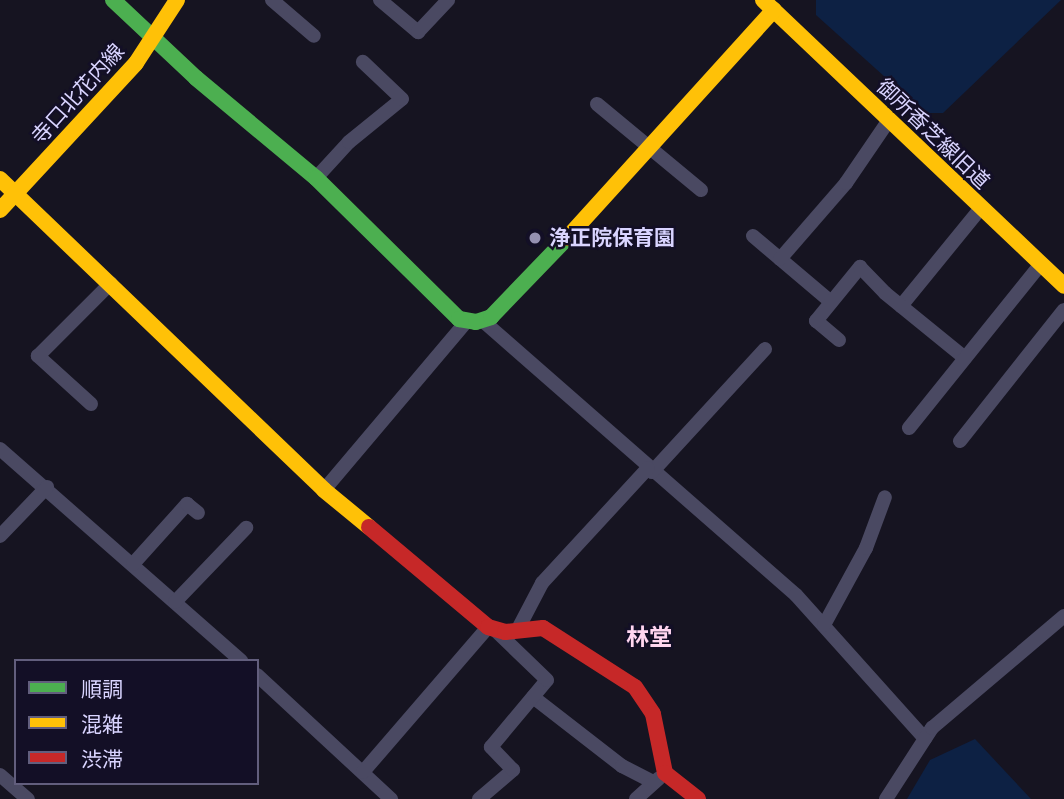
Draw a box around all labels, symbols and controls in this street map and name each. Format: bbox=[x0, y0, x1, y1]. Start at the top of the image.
street label: 寺口北花内線 bbox=[26, 39, 130, 149]
street label: 御所香芝線旧道 bbox=[871, 74, 995, 194]
place label: 浄正院保育園 bbox=[549, 225, 675, 251]
marker: 浄正院保育園 bbox=[527, 230, 543, 246]
district label: 林堂 bbox=[626, 623, 672, 651]
legend bbox=[14, 659, 259, 785]
text: 順調 bbox=[81, 677, 123, 702]
text: 混雑 bbox=[81, 712, 123, 737]
text: 渋滞 bbox=[81, 747, 123, 772]

